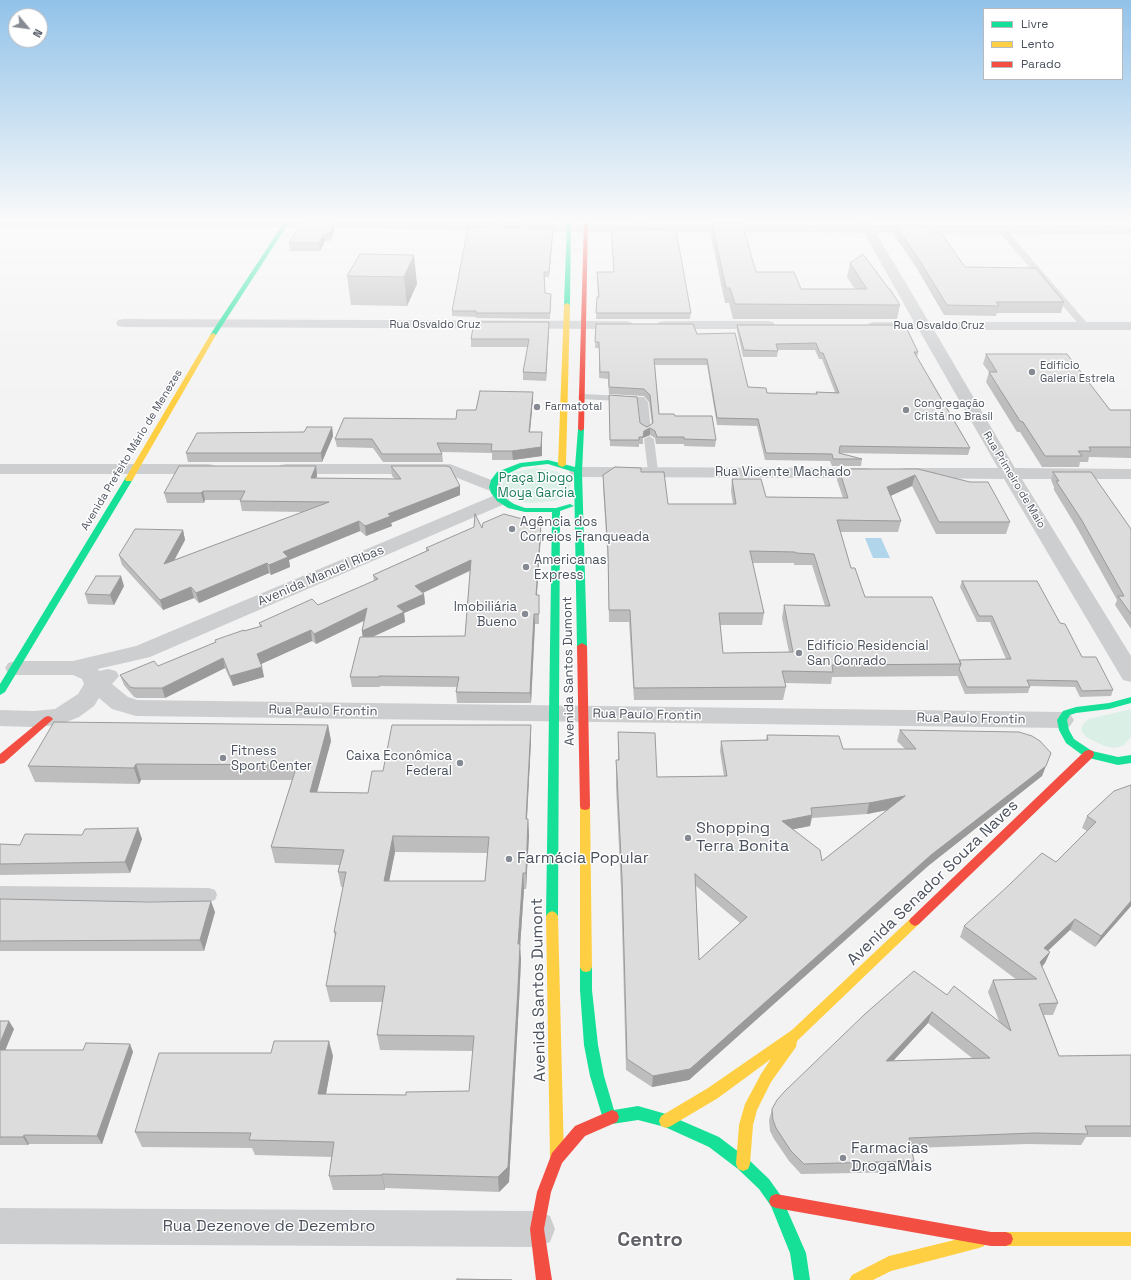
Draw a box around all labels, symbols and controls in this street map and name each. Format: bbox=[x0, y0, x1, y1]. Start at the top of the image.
north arrow bbox=[8, 8, 48, 48]
legend bbox=[983, 8, 1123, 80]
text: Livre bbox=[1021, 16, 1048, 32]
text: N bbox=[30, 27, 46, 40]
text: Lento bbox=[1021, 36, 1055, 52]
text: Parado bbox=[1021, 56, 1061, 72]
street label: Rua Osvaldo Cruz bbox=[390, 318, 480, 332]
street label: Rua Osvaldo Cruz bbox=[894, 319, 984, 333]
place label: Edifício Galeria Estrela bbox=[1040, 359, 1115, 385]
street label: Avenida Prefeito Mário de Menezes bbox=[79, 367, 185, 533]
marker: Edifício Galeria Estrela bbox=[1027, 367, 1037, 377]
place label: Congregação Cristã no Brasil bbox=[914, 397, 993, 423]
place label: Farmatotal bbox=[545, 400, 602, 414]
marker: Farmatotal bbox=[532, 402, 542, 412]
marker: Congregação Cristã no Brasil bbox=[901, 405, 911, 415]
street label: Rua Primeiro de Maio bbox=[980, 429, 1048, 531]
street label: Rua Vicente Machado bbox=[715, 464, 851, 480]
park label: Praça Diogo Moya Garcia bbox=[497, 470, 575, 501]
place label: Agência dos Correios Franqueada bbox=[520, 514, 649, 545]
marker: Agência dos Correios Franqueada bbox=[507, 524, 517, 534]
street label: Avenida Manuel Ribas bbox=[256, 542, 386, 610]
place label: Americanas Express bbox=[534, 552, 607, 583]
marker: Americanas Express bbox=[521, 562, 531, 572]
street label: Avenida Santos Dumont bbox=[560, 596, 578, 746]
place label: Imobiliária Bueno bbox=[454, 599, 517, 630]
marker: Imobiliária Bueno bbox=[520, 609, 530, 619]
place label: Edifício Residencial San Conrado bbox=[807, 638, 929, 669]
marker: Edifício Residencial San Conrado bbox=[794, 648, 804, 658]
street label: Rua Paulo Frontin bbox=[268, 702, 378, 720]
street label: Rua Paulo Frontin bbox=[592, 706, 702, 724]
street label: Rua Paulo Frontin bbox=[916, 710, 1026, 728]
place label: Fitness Sport Center bbox=[231, 743, 312, 774]
place label: Caixa Econômica Federal bbox=[346, 748, 452, 779]
marker: Fitness Sport Center bbox=[218, 753, 228, 763]
marker: Caixa Econômica Federal bbox=[455, 758, 465, 768]
street label: Avenida Senador Souza Naves bbox=[844, 796, 1022, 970]
place label: Shopping Terra Bonita bbox=[696, 819, 789, 857]
marker: Shopping Terra Bonita bbox=[683, 833, 693, 843]
place label: Farmácia Popular bbox=[517, 849, 649, 869]
marker: Farmácia Popular bbox=[504, 854, 514, 864]
street label: Avenida Santos Dumont bbox=[528, 898, 550, 1082]
place label: Farmacias DrogaMais bbox=[851, 1139, 932, 1177]
marker: Farmacias DrogaMais bbox=[838, 1153, 848, 1163]
street label: Rua Dezenove de Dezembro bbox=[163, 1217, 375, 1237]
district label: Centro bbox=[617, 1229, 683, 1253]

